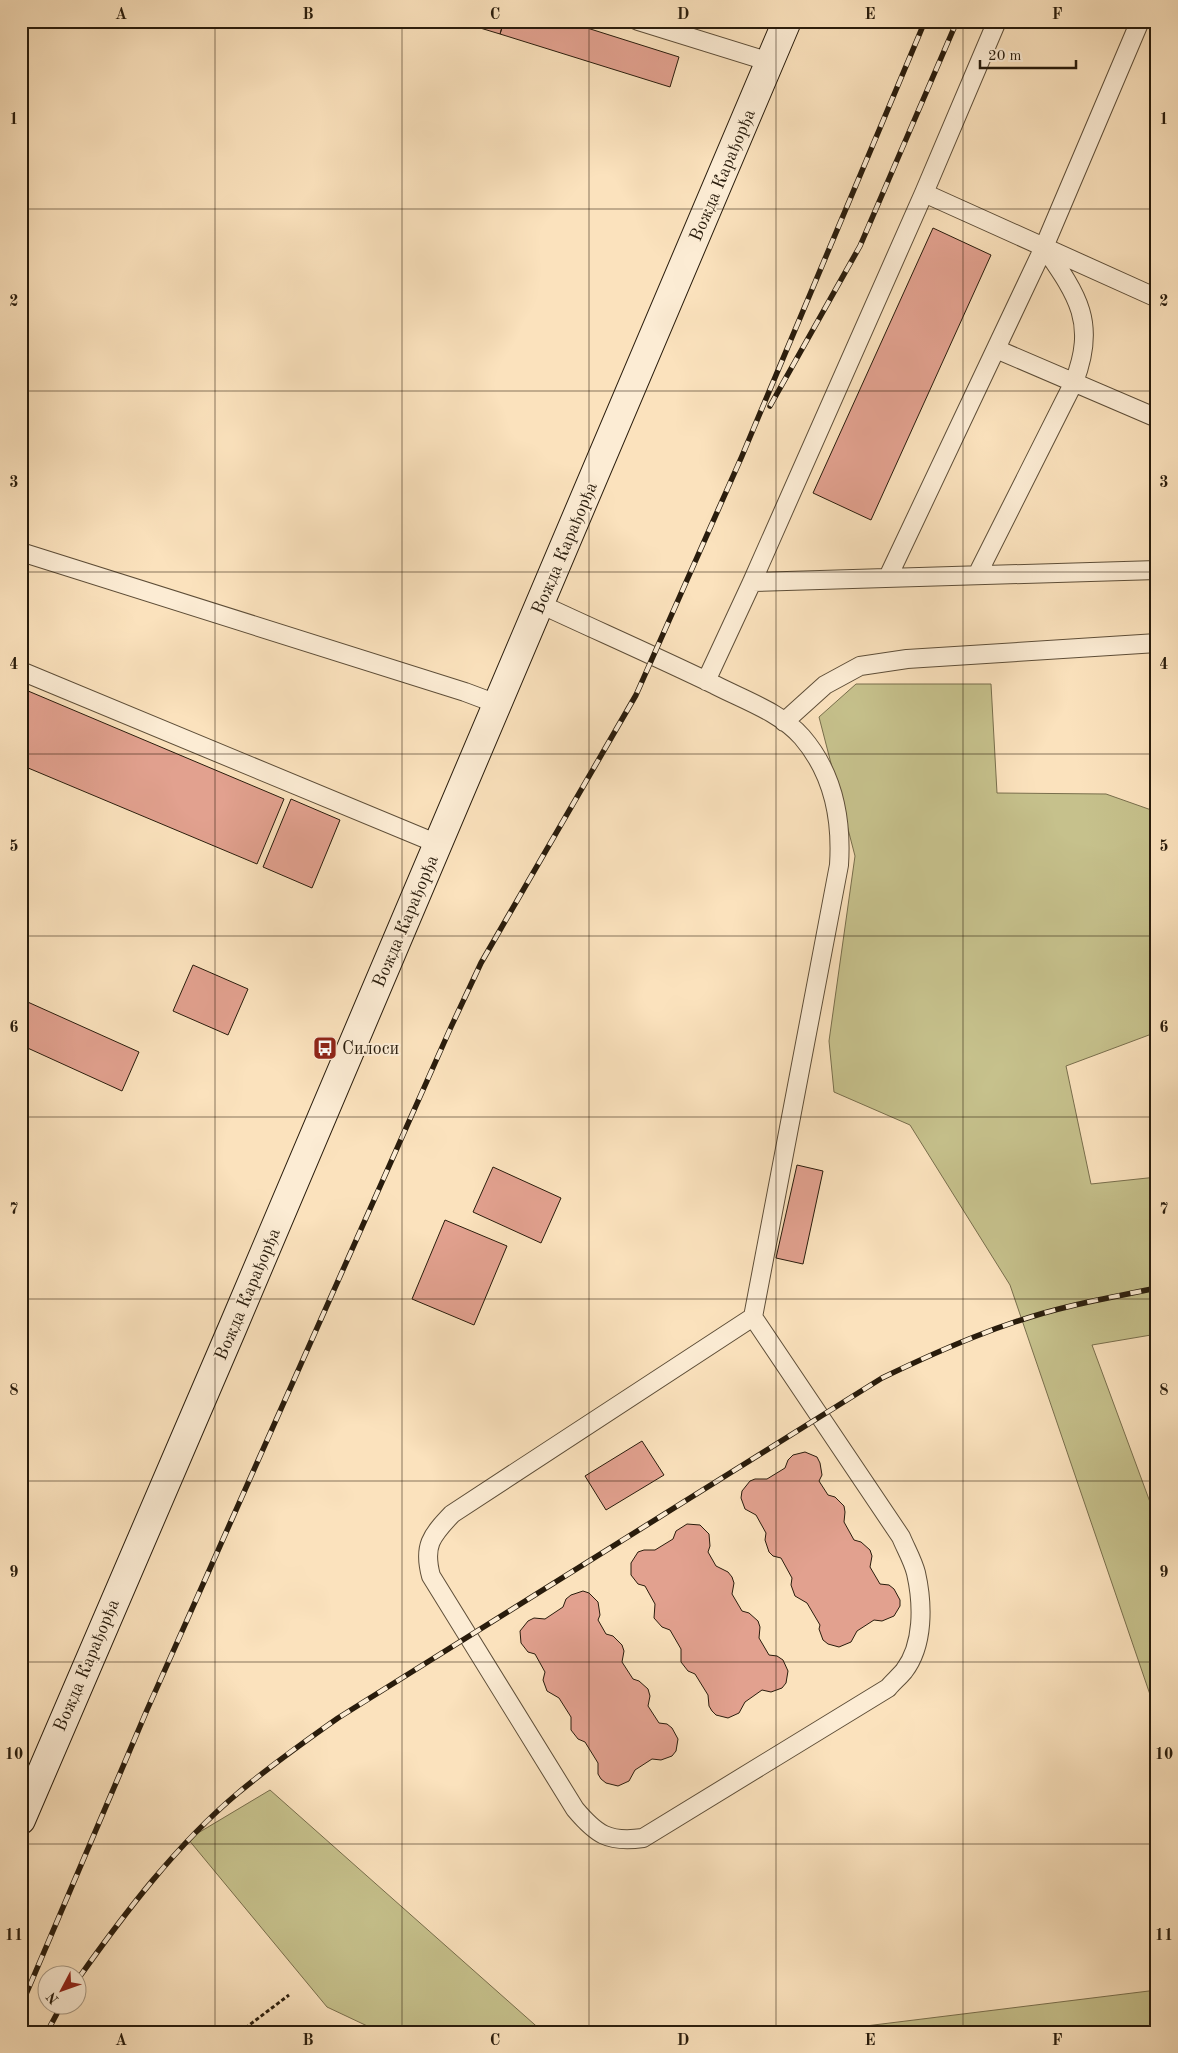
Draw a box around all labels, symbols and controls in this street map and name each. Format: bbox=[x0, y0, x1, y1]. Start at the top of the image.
text: A bbox=[115, 7, 127, 23]
text: B bbox=[302, 7, 314, 23]
text: C bbox=[490, 7, 500, 23]
text: D bbox=[677, 7, 689, 23]
text: E bbox=[864, 7, 876, 23]
text: F bbox=[1052, 7, 1063, 23]
scale bar bbox=[980, 38, 1077, 70]
text: 20 m bbox=[988, 49, 1022, 64]
street label: Вожда Карађорђа bbox=[687, 107, 760, 245]
text: 1 bbox=[9, 112, 19, 128]
text: 1 bbox=[1159, 112, 1169, 128]
text: 2 bbox=[9, 294, 19, 310]
text: 2 bbox=[1159, 294, 1169, 310]
text: 3 bbox=[9, 475, 19, 491]
text: 3 bbox=[1159, 475, 1169, 491]
street label: Вожда Карађорђа bbox=[529, 480, 602, 618]
text: 4 bbox=[9, 657, 19, 673]
text: 4 bbox=[1159, 657, 1169, 673]
text: 5 bbox=[9, 839, 19, 855]
text: 5 bbox=[1159, 839, 1169, 855]
street label: Вожда Карађорђа bbox=[370, 853, 443, 991]
text: 6 bbox=[9, 1020, 19, 1036]
text: 6 bbox=[1159, 1020, 1169, 1036]
bus stop icon: Силоси bbox=[312, 1035, 338, 1061]
place label: Силоси bbox=[342, 1040, 399, 1058]
text: 7 bbox=[9, 1202, 19, 1218]
text: 7 bbox=[1159, 1202, 1169, 1218]
street label: Вожда Карађорђа bbox=[212, 1226, 285, 1364]
text: 8 bbox=[9, 1383, 19, 1399]
text: 8 bbox=[1159, 1383, 1169, 1399]
text: 9 bbox=[9, 1565, 19, 1581]
text: 9 bbox=[1159, 1565, 1169, 1581]
street label: Вожда Карађорђа bbox=[51, 1597, 124, 1735]
text: 10 bbox=[5, 1747, 23, 1763]
text: 10 bbox=[1155, 1747, 1173, 1763]
text: 11 bbox=[5, 1928, 23, 1944]
text: 11 bbox=[1155, 1928, 1173, 1944]
north arrow bbox=[38, 1966, 88, 2016]
text: N bbox=[44, 1989, 62, 2007]
text: A bbox=[115, 2033, 127, 2049]
text: B bbox=[302, 2033, 314, 2049]
text: C bbox=[490, 2033, 500, 2049]
text: D bbox=[677, 2033, 689, 2049]
text: E bbox=[864, 2033, 876, 2049]
text: F bbox=[1052, 2033, 1063, 2049]

